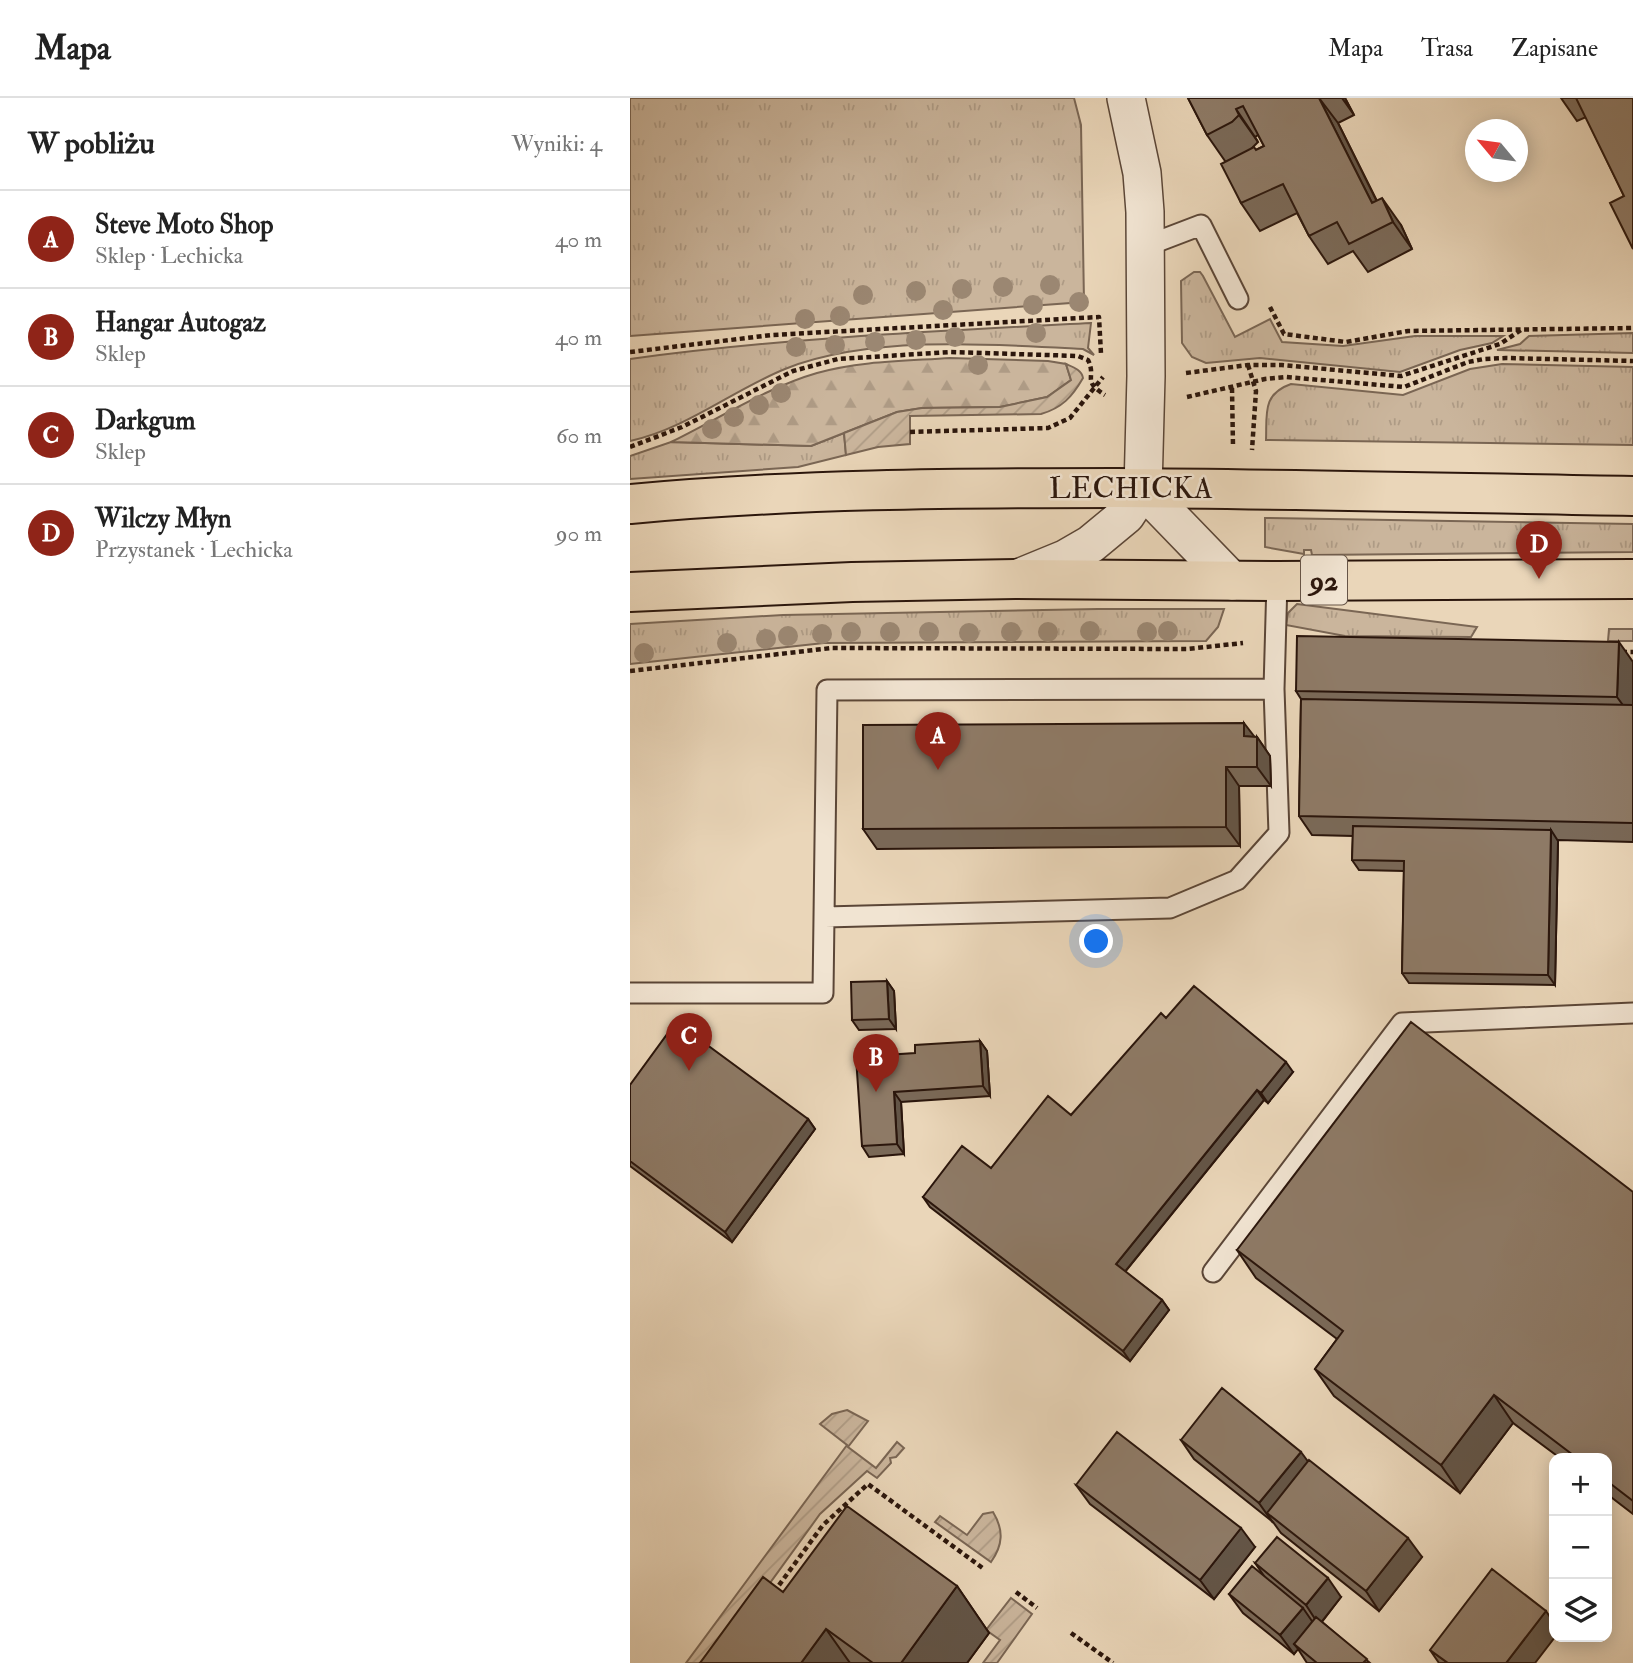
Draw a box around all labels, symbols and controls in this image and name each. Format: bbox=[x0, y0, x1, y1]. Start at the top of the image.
text: Mapa bbox=[35, 28, 111, 69]
text: Mapa bbox=[1328, 33, 1383, 64]
text: Trasa bbox=[1421, 33, 1473, 64]
text: Zapisane bbox=[1511, 33, 1598, 64]
north arrow bbox=[1465, 119, 1528, 182]
text: W pobliżu bbox=[28, 125, 155, 162]
text: Wyniki: 4 bbox=[511, 129, 602, 158]
text: Steve Moto Shop bbox=[95, 209, 273, 241]
text: A bbox=[44, 225, 58, 254]
text: 40 m bbox=[555, 225, 602, 254]
text: Sklep · Lechicka bbox=[95, 241, 243, 270]
text: Hangar Autogaz bbox=[95, 307, 266, 339]
text: B bbox=[43, 323, 59, 352]
text: 40 m bbox=[555, 323, 602, 352]
text: Sklep bbox=[95, 339, 146, 368]
text: Darkgum bbox=[95, 405, 195, 437]
text: C bbox=[43, 421, 59, 450]
text: 60 m bbox=[556, 421, 602, 450]
text: Sklep bbox=[95, 437, 146, 466]
street label: LECHICKA bbox=[1049, 470, 1213, 507]
text: Wilczy Młyn bbox=[95, 503, 231, 535]
text: D bbox=[42, 519, 60, 548]
text: 90 m bbox=[556, 519, 602, 548]
pin: D bbox=[1516, 521, 1562, 579]
text: Przystanek · Lechicka bbox=[95, 535, 293, 564]
road number: 92 bbox=[1301, 556, 1347, 604]
pin: A bbox=[915, 712, 961, 770]
your location bbox=[1079, 924, 1113, 958]
pin: C bbox=[666, 1013, 712, 1071]
pin: B bbox=[853, 1034, 899, 1092]
map controls bbox=[1549, 1453, 1612, 1642]
button: + bbox=[1549, 1453, 1612, 1516]
button: − bbox=[1549, 1516, 1612, 1579]
button: layers bbox=[1549, 1579, 1612, 1642]

